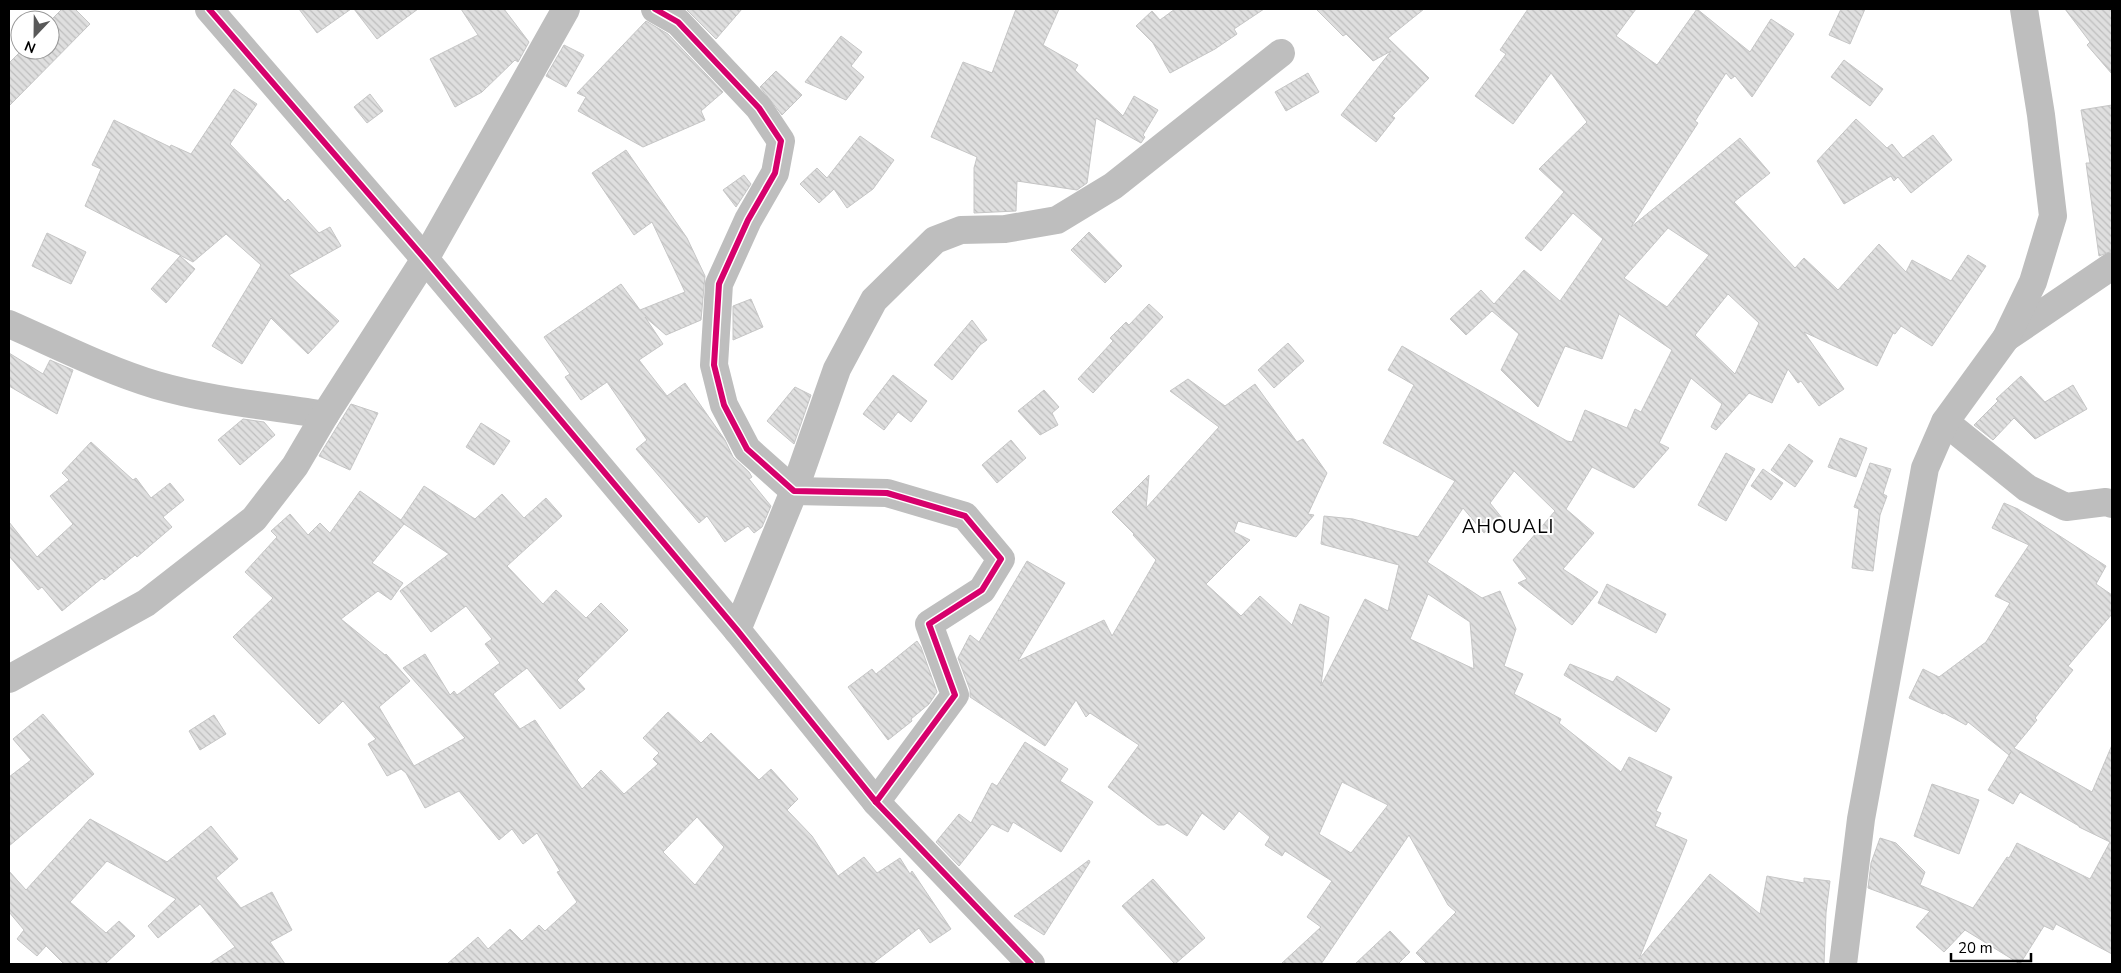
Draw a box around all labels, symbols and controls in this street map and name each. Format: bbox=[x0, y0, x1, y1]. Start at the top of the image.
north arrow bbox=[10, 10, 60, 60]
text: N bbox=[22, 36, 39, 57]
district label: AHOUALI bbox=[1462, 514, 1554, 540]
scale bar bbox=[1951, 930, 2031, 962]
text: 20 m bbox=[1958, 938, 1993, 958]

